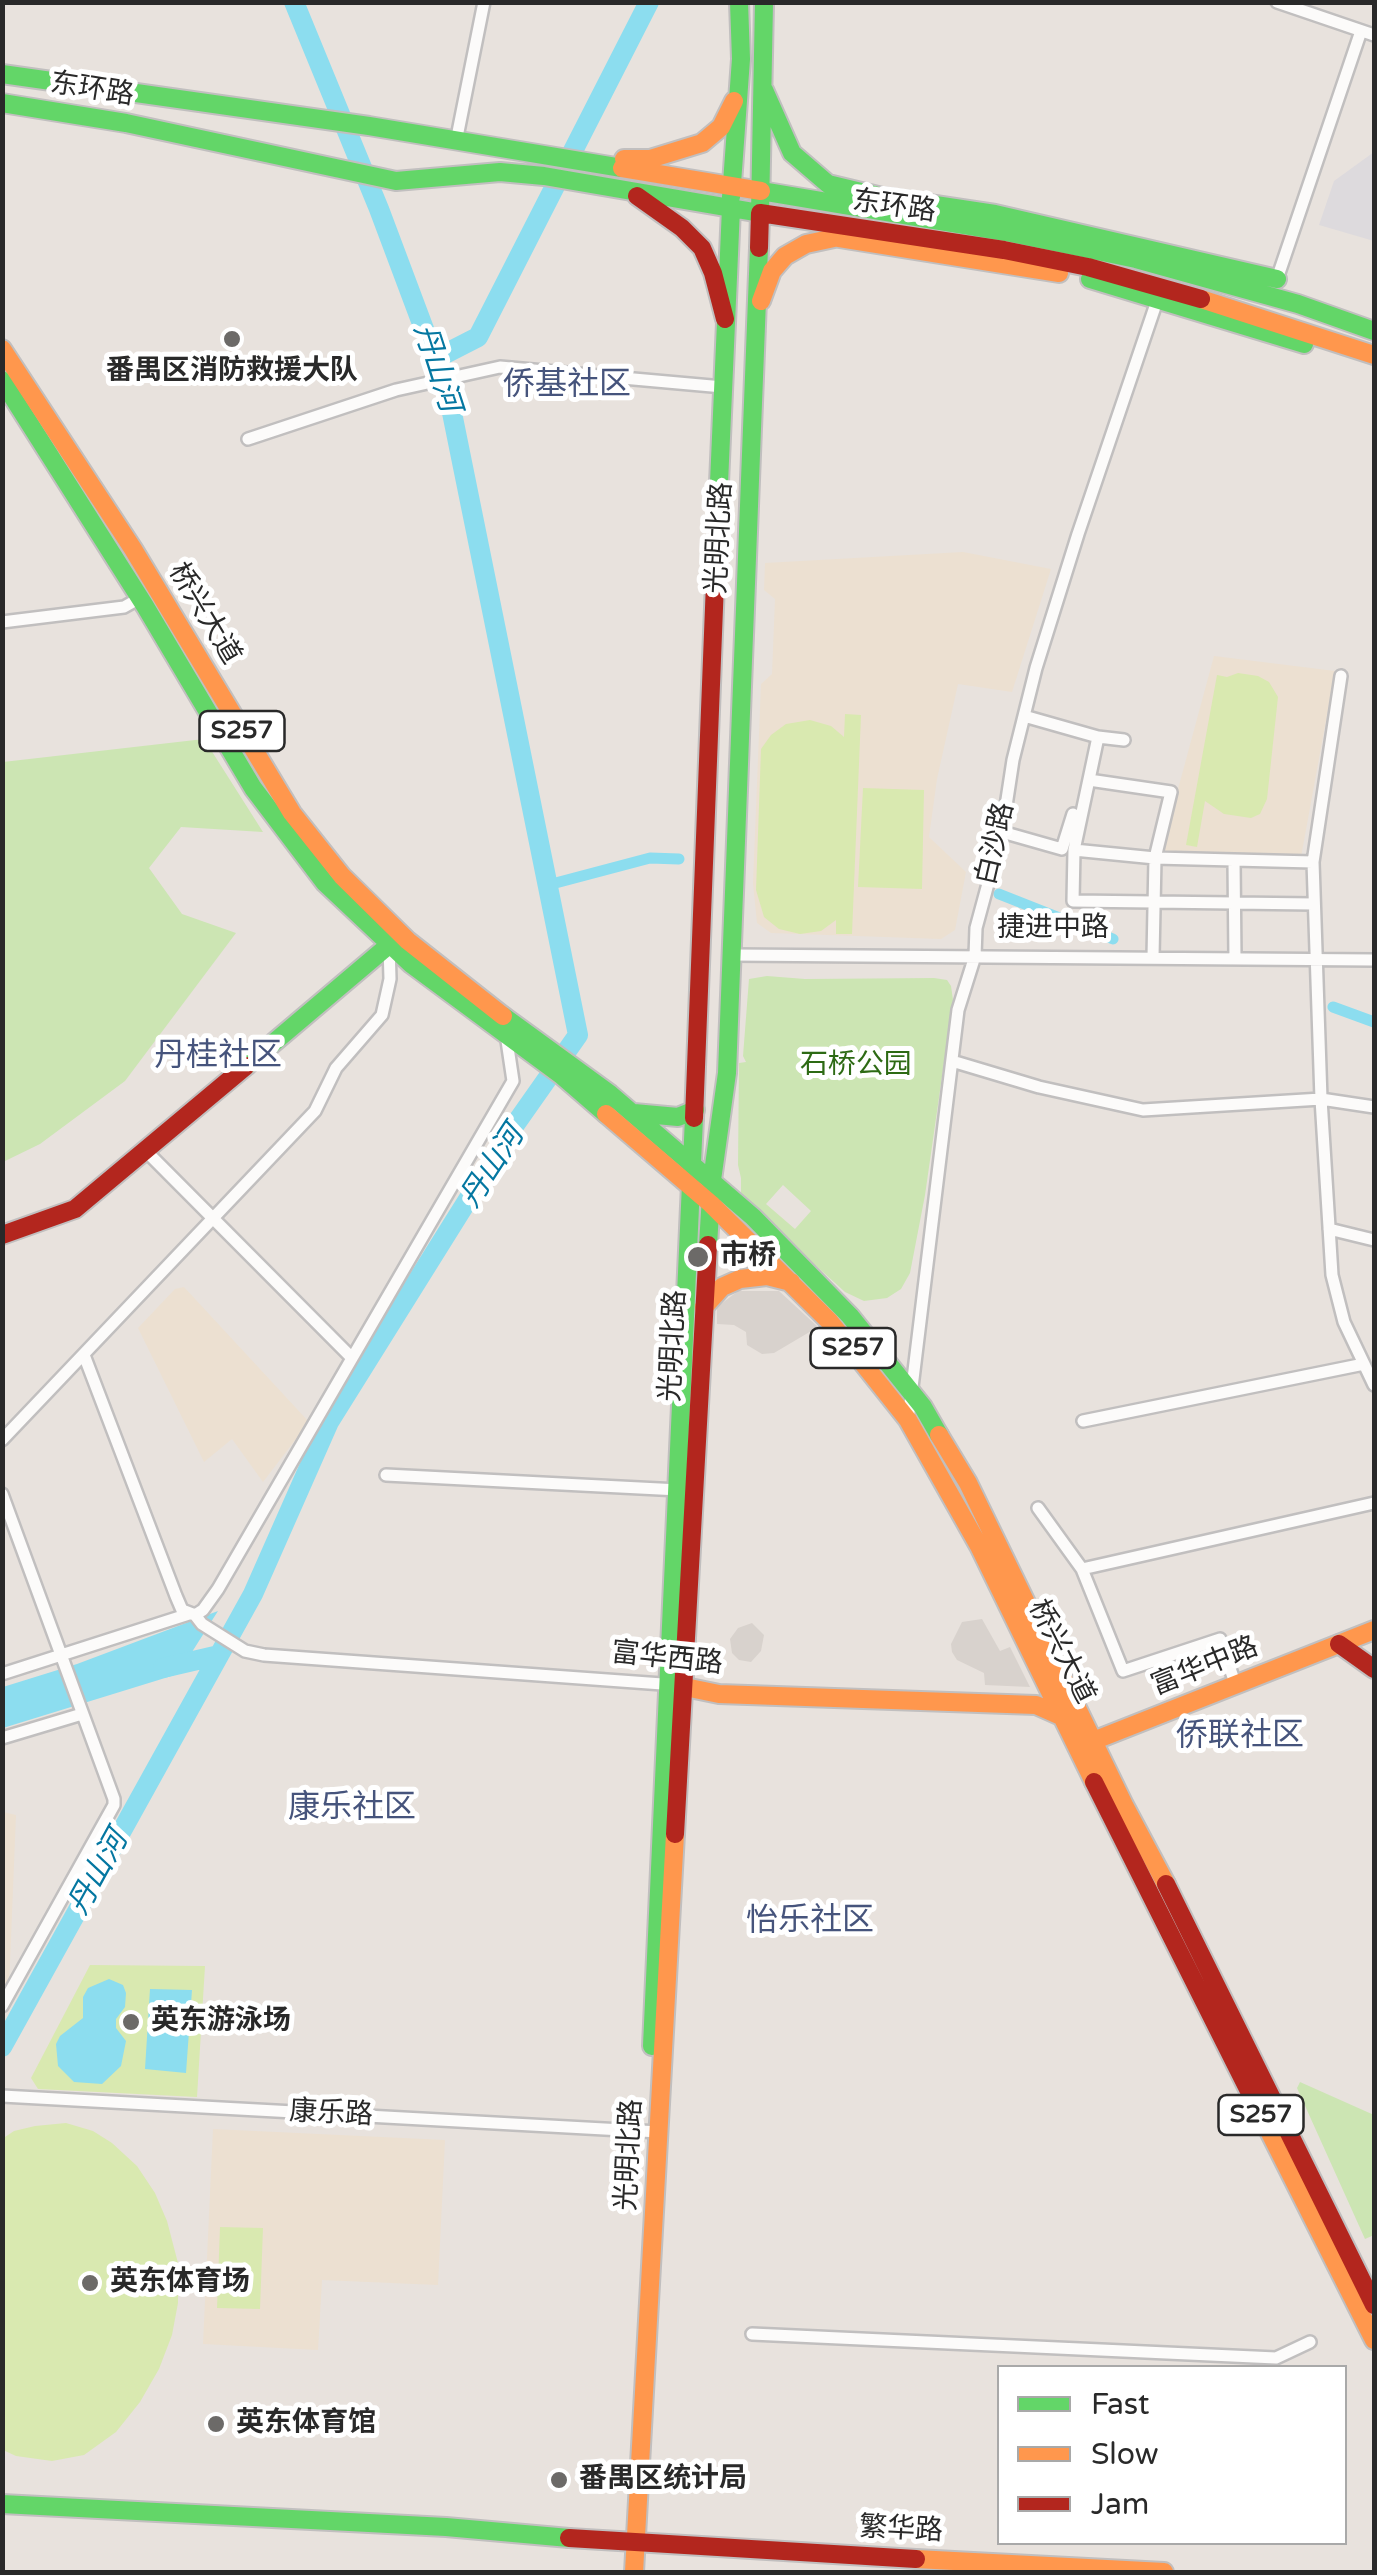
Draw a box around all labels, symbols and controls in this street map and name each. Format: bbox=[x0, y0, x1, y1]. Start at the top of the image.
street label: 东环路 bbox=[48, 67, 136, 113]
street label: 东环路 bbox=[850, 185, 938, 229]
water label: 丹山河 bbox=[405, 320, 467, 416]
marker: 番禺区消防救援大队 bbox=[221, 328, 243, 350]
place label: 番禺区消防救援大队 bbox=[106, 355, 358, 389]
district label: 侨基社区 bbox=[503, 367, 631, 405]
street label: 光明北路 bbox=[700, 481, 740, 595]
street label: 桥兴大道 bbox=[161, 557, 247, 671]
road number: S257 bbox=[200, 711, 284, 751]
street label: 白沙路 bbox=[970, 799, 1022, 889]
street label: 捷进中路 bbox=[997, 912, 1109, 946]
district label: 丹桂社区 bbox=[154, 1038, 282, 1076]
park label: 石桥公园 bbox=[800, 1049, 912, 1083]
water label: 丹山河 bbox=[453, 1119, 533, 1215]
place label: 市桥 bbox=[720, 1240, 776, 1274]
marker: 市桥 bbox=[685, 1244, 711, 1270]
street label: 光明北路 bbox=[654, 1289, 694, 1403]
road number: S257 bbox=[810, 1328, 896, 1368]
street label: 桥兴大道 bbox=[1021, 1594, 1101, 1710]
street label: 富华中路 bbox=[1147, 1630, 1263, 1704]
street label: 富华西路 bbox=[610, 1636, 724, 1682]
district label: 侨联社区 bbox=[1176, 1718, 1304, 1756]
district label: 康乐社区 bbox=[288, 1790, 416, 1828]
water label: 丹山河 bbox=[61, 1825, 137, 1921]
district label: 怡乐社区 bbox=[746, 1903, 874, 1941]
place label: 英东游泳场 bbox=[151, 2005, 291, 2039]
marker: 英东游泳场 bbox=[120, 2011, 142, 2033]
street label: 康乐路 bbox=[288, 2095, 374, 2133]
road number: S257 bbox=[1218, 2095, 1304, 2135]
street label: 光明北路 bbox=[610, 2098, 650, 2212]
place label: 英东体育场 bbox=[110, 2266, 250, 2300]
marker: 英东体育场 bbox=[79, 2272, 101, 2294]
legend bbox=[997, 2365, 1347, 2545]
text: Fast bbox=[1091, 2386, 1150, 2423]
place label: 英东体育馆 bbox=[236, 2407, 376, 2441]
marker: 英东体育馆 bbox=[205, 2413, 227, 2435]
text: Slow bbox=[1091, 2436, 1159, 2473]
place label: 番禺区统计局 bbox=[579, 2463, 747, 2497]
marker: 番禺区统计局 bbox=[548, 2469, 570, 2491]
text: Jam bbox=[1091, 2486, 1149, 2523]
street label: 繁华路 bbox=[858, 2511, 944, 2549]

